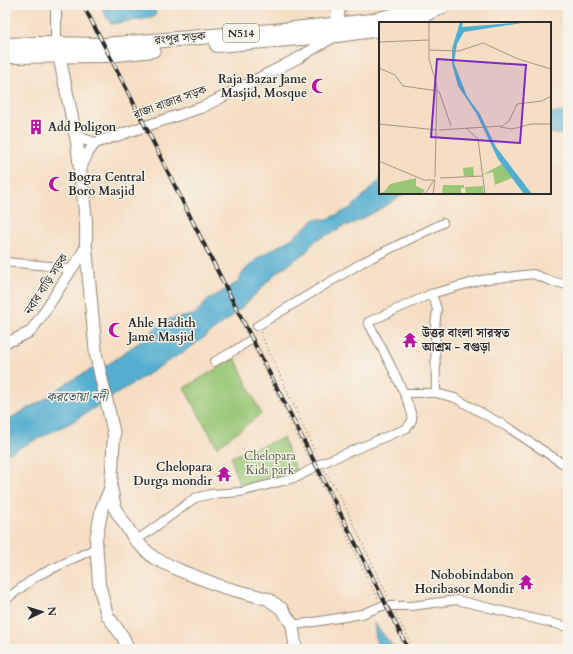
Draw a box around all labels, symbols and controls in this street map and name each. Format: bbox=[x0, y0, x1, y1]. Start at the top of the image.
inset map bbox=[379, 22, 551, 194]
road number: N514 bbox=[223, 24, 259, 42]
street label: রংপুর সড়ক bbox=[153, 28, 207, 48]
place label: Raja Bazar Jame Masjid, Mosque bbox=[218, 71, 307, 101]
mosque icon: Raja Bazar Jame Masjid, Mosque bbox=[310, 77, 328, 95]
street label: রাজা বাজার সড়ক bbox=[130, 81, 209, 123]
building icon: Add Poligon bbox=[27, 118, 45, 136]
place label: Add Poligon bbox=[48, 119, 116, 135]
place label: Bogra Central Boro Masjid bbox=[68, 169, 146, 199]
mosque icon: Bogra Central Boro Masjid bbox=[47, 175, 65, 193]
street label: নবাব বাড়ি সড়ক bbox=[20, 250, 72, 318]
place label: Ahle Hadith Jame Masjid bbox=[126, 315, 196, 345]
mosque icon: Ahle Hadith Jame Masjid bbox=[107, 321, 125, 339]
place label: উত্তর বাংলা সারস্বত আশ্রম - বগুড়া bbox=[421, 325, 511, 355]
temple icon: উত্তর বাংলা সারস্বত আশ্রম - বগুড়া bbox=[401, 331, 419, 349]
water label: করতোয়া নদী bbox=[47, 388, 109, 406]
park label: Chelopara Kids park bbox=[244, 448, 297, 478]
place label: Chelopara Durga mondir bbox=[133, 459, 212, 489]
temple icon: Chelopara Durga mondir bbox=[215, 465, 233, 483]
place label: Nobobindabon Horibasor Mondir bbox=[415, 567, 514, 597]
temple icon: Nobobindabon Horibasor Mondir bbox=[517, 573, 535, 591]
north arrow bbox=[22, 592, 62, 632]
text: N bbox=[44, 606, 59, 617]

